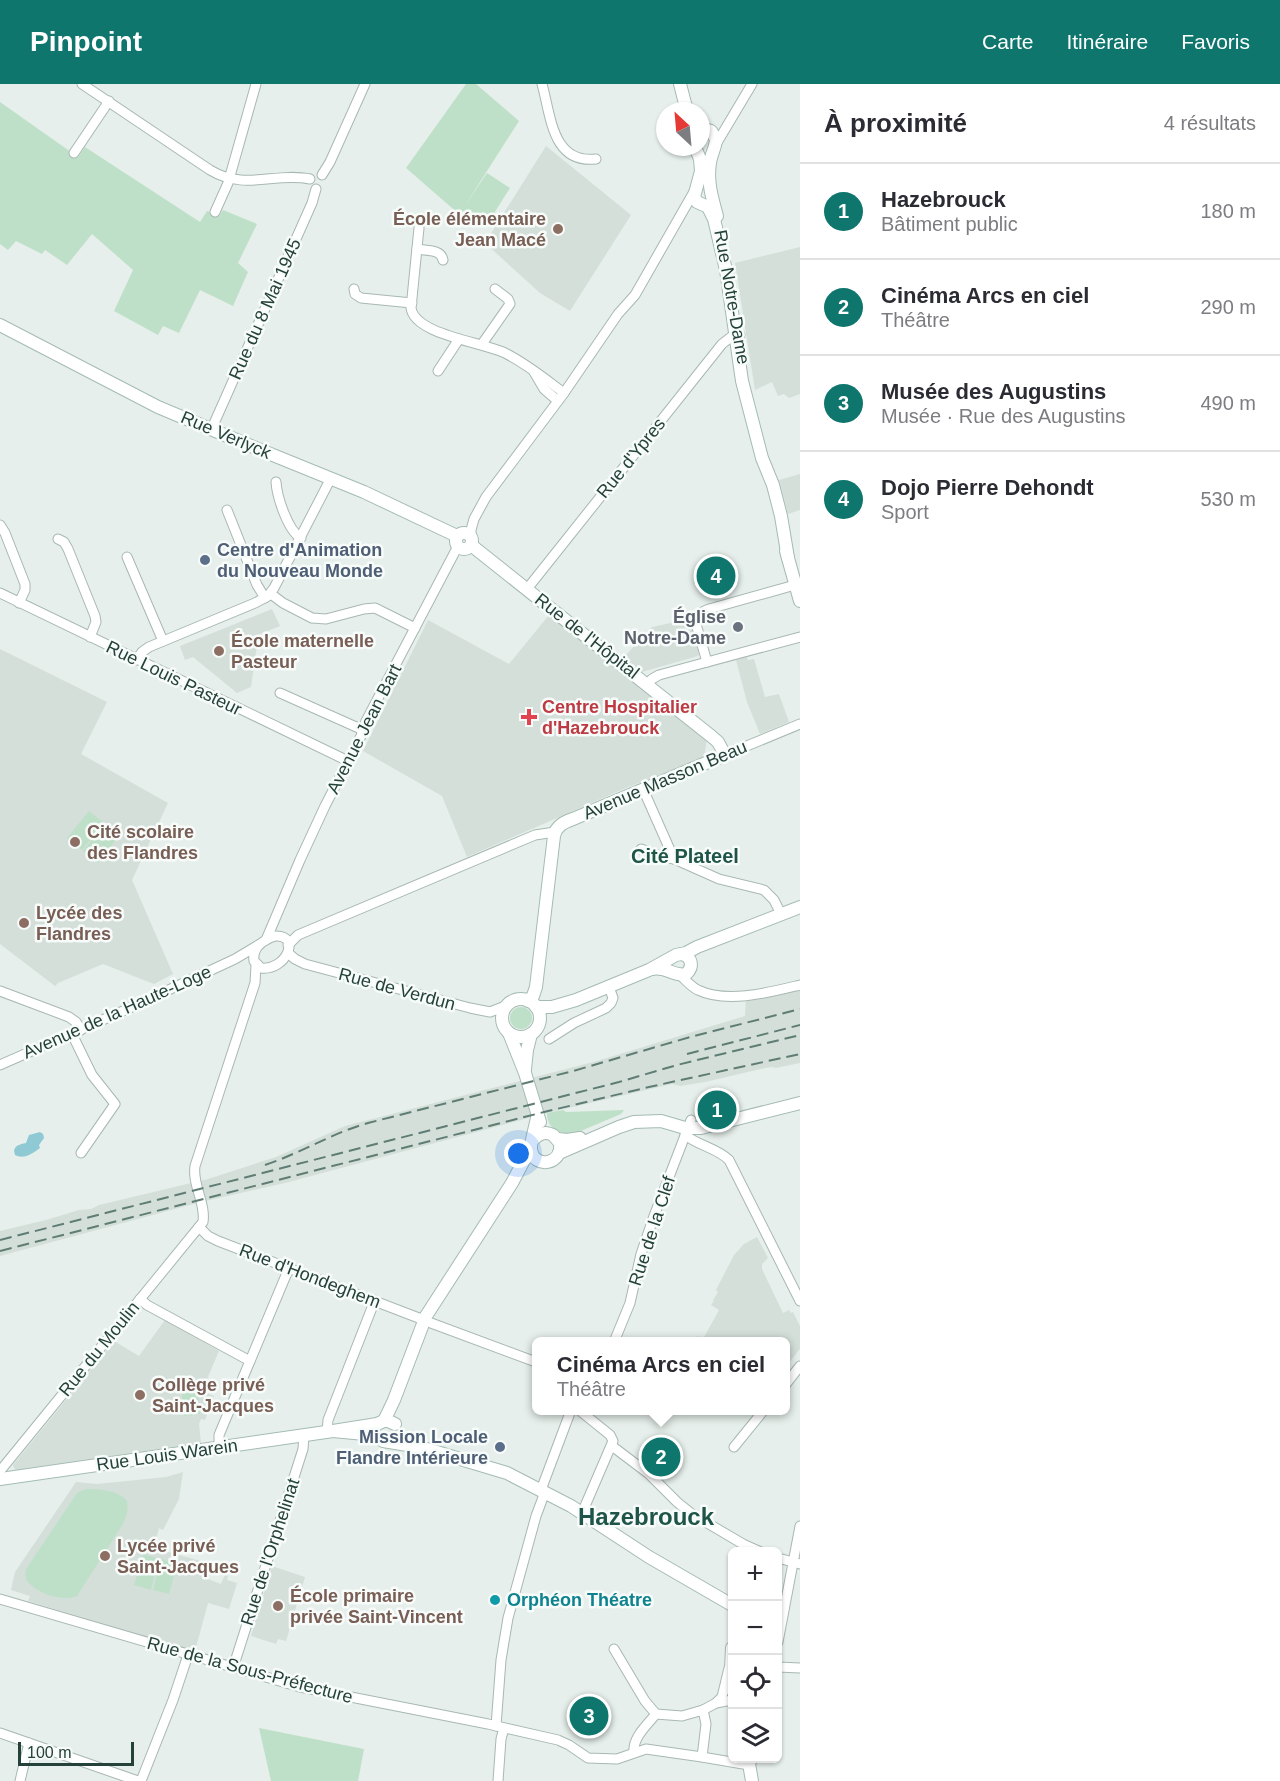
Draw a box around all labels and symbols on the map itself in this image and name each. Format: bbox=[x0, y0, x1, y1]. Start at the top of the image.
north arrow bbox=[656, 102, 710, 156]
place label: École élémentaire Jean Macé bbox=[393, 208, 546, 250]
marker: École élémentaire Jean Macé bbox=[551, 222, 565, 236]
street label: Rue Notre-Dame bbox=[710, 228, 754, 366]
street label: Rue du 8 Mai 1945 bbox=[225, 235, 305, 383]
street label: Rue Verlyck bbox=[178, 407, 275, 463]
street label: Rue d'Ypres bbox=[593, 414, 669, 502]
place label: Centre d'Animation du Nouveau Monde bbox=[217, 540, 383, 581]
marker: Centre d'Animation du Nouveau Monde bbox=[198, 553, 212, 567]
pin: 4 bbox=[696, 554, 736, 598]
street label: Rue de l'Hôpital bbox=[531, 589, 643, 683]
place label: Église Notre-Dame bbox=[624, 606, 726, 648]
marker: Église Notre-Dame bbox=[731, 620, 745, 634]
place label: École maternelle Pasteur bbox=[231, 630, 374, 672]
street label: Rue Louis Pasteur bbox=[103, 637, 245, 719]
marker: École maternelle Pasteur bbox=[212, 644, 226, 658]
street label: Avenue Jean Bart bbox=[323, 661, 405, 797]
place label: Centre Hospitalier d'Hazebrouck bbox=[542, 697, 697, 738]
marker: Centre Hospitalier d'Hazebrouck bbox=[520, 708, 538, 726]
street label: Avenue Masson Beau bbox=[580, 736, 750, 824]
place label: Cité scolaire des Flandres bbox=[87, 822, 198, 863]
marker: Cité scolaire des Flandres bbox=[68, 835, 82, 849]
district label: Cité Plateel bbox=[631, 845, 739, 867]
place label: Lycée des Flandres bbox=[36, 903, 122, 944]
marker: Lycée des Flandres bbox=[17, 916, 31, 930]
street label: Avenue de la Haute-Loge bbox=[20, 961, 214, 1063]
street label: Rue de Verdun bbox=[336, 964, 458, 1014]
pin: 1 bbox=[698, 1088, 736, 1132]
your location bbox=[504, 1139, 533, 1168]
street label: Rue de la Clef bbox=[625, 1173, 679, 1288]
street label: Rue d'Hondeghem bbox=[237, 1240, 383, 1312]
street label: Rue du Moulin bbox=[55, 1298, 143, 1400]
place label: Collège privé Saint-Jacques bbox=[152, 1375, 274, 1416]
marker: Collège privé Saint-Jacques bbox=[133, 1388, 147, 1402]
place label: Mission Locale Flandre Intérieure bbox=[336, 1427, 488, 1468]
pin: 2 bbox=[642, 1434, 680, 1480]
street label: Rue Louis Warein bbox=[95, 1435, 239, 1475]
marker: Mission Locale Flandre Intérieure bbox=[493, 1440, 507, 1454]
street label: Rue de l'Orphelinat bbox=[237, 1476, 303, 1628]
district label: Hazebrouck bbox=[578, 1503, 715, 1530]
place label: Lycée privé Saint-Jacques bbox=[117, 1536, 239, 1577]
marker: Lycée privé Saint-Jacques bbox=[98, 1549, 112, 1563]
place label: École primaire privée Saint-Vincent bbox=[290, 1585, 463, 1627]
place label: Orphéon Théatre bbox=[507, 1590, 652, 1610]
marker: Orphéon Théatre bbox=[488, 1593, 502, 1607]
marker: École primaire privée Saint-Vincent bbox=[271, 1599, 285, 1613]
street label: Rue de la Sous-Préfecture bbox=[145, 1633, 355, 1707]
pin: 3 bbox=[570, 1694, 608, 1738]
scale bar bbox=[18, 1739, 134, 1766]

